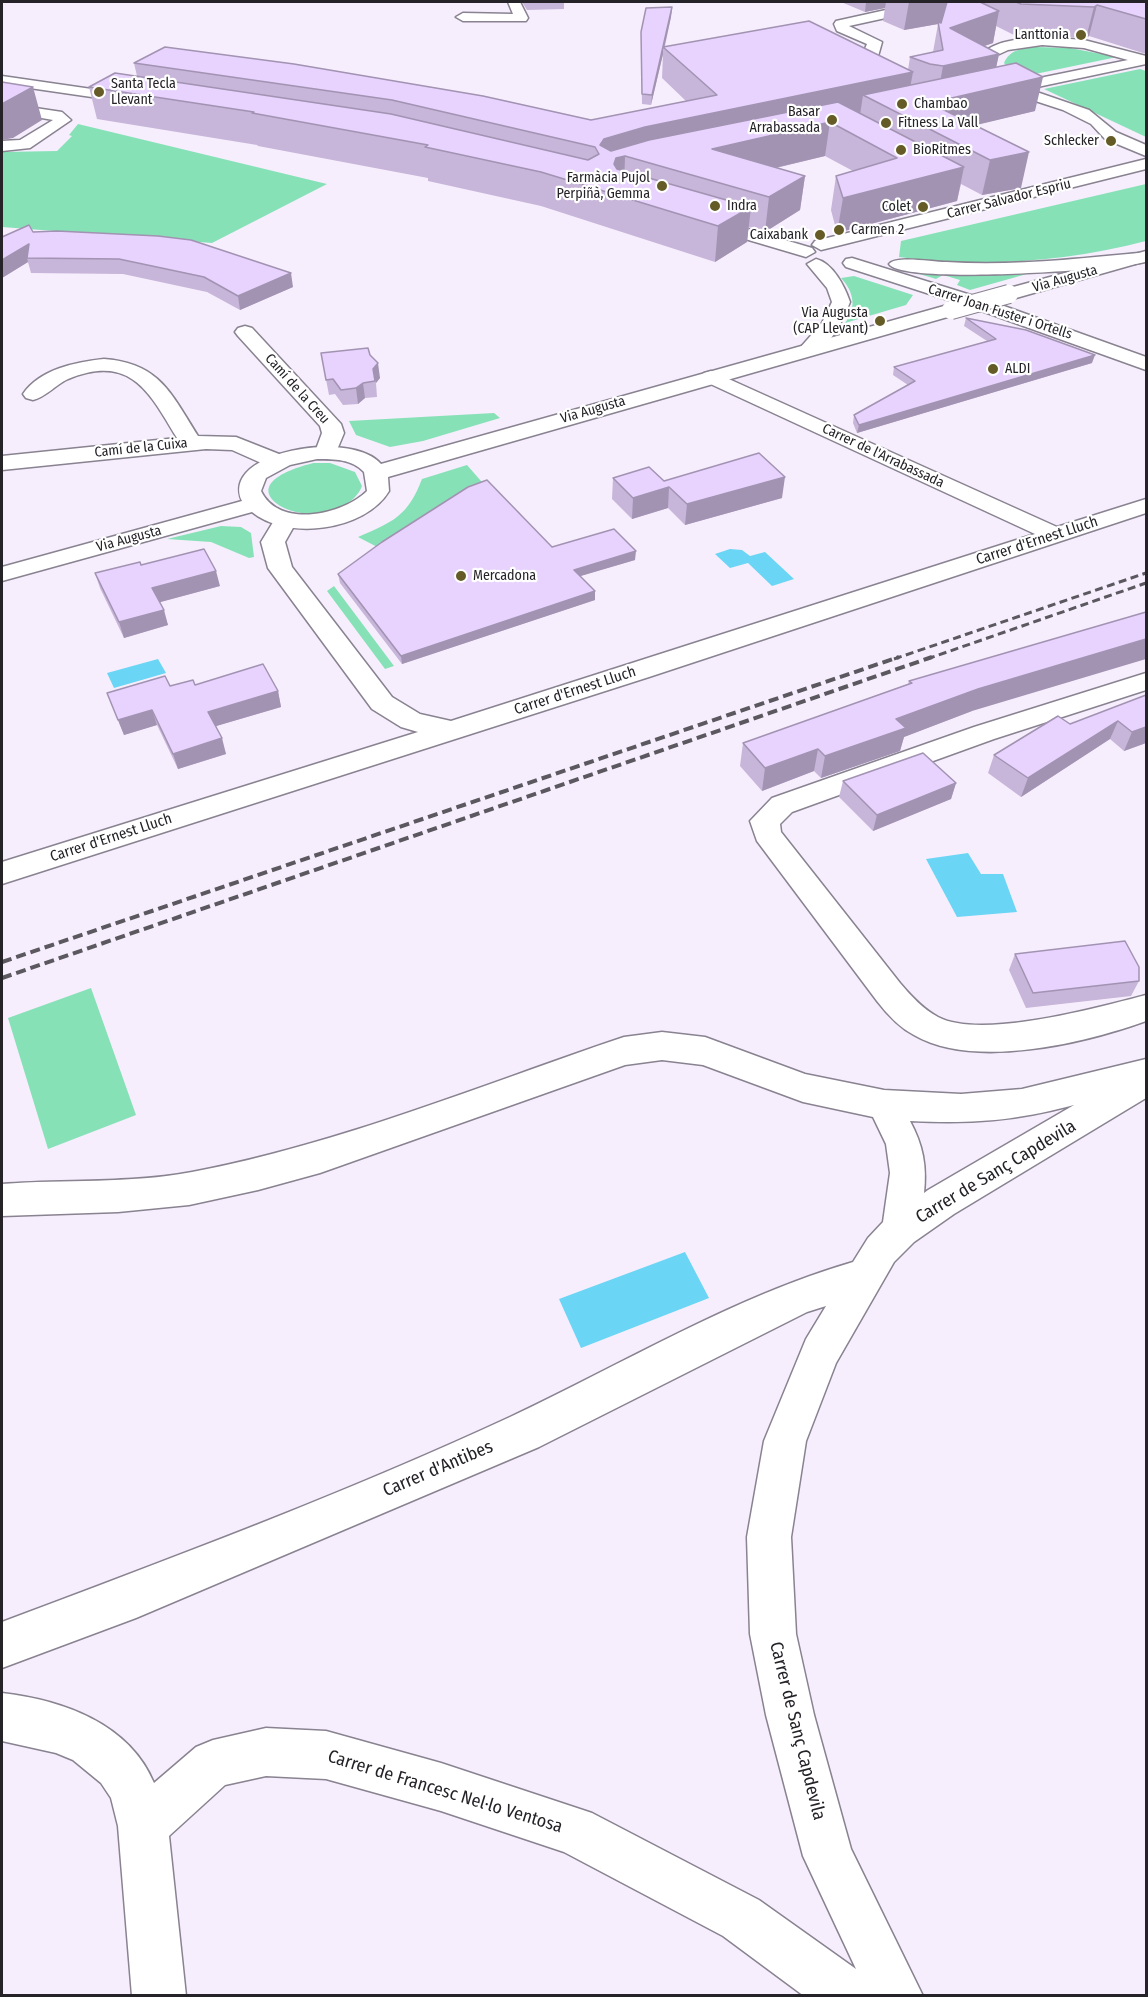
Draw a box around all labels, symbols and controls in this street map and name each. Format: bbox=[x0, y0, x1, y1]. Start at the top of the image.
place label: Lanttonia bbox=[1015, 27, 1069, 43]
marker: Lanttonia bbox=[1074, 28, 1088, 42]
place label: Santa Tecla Llevant bbox=[111, 76, 176, 108]
marker: Santa Tecla Llevant bbox=[92, 85, 106, 99]
place label: Chambao bbox=[914, 96, 968, 112]
marker: Chambao bbox=[895, 97, 909, 111]
place label: Basar Arrabassada bbox=[749, 104, 820, 136]
marker: Basar Arrabassada bbox=[825, 113, 839, 127]
place label: Fitness La Vall bbox=[898, 115, 978, 131]
marker: Fitness La Vall bbox=[879, 116, 893, 130]
place label: Schlecker bbox=[1044, 133, 1099, 149]
marker: Schlecker bbox=[1104, 134, 1118, 148]
place label: BioRitmes bbox=[913, 142, 971, 158]
marker: BioRitmes bbox=[894, 143, 908, 157]
place label: Farmàcia Pujol Perpiñà, Gemma bbox=[557, 170, 650, 202]
street label: Carrer Salvador Espriu bbox=[945, 175, 1073, 223]
marker: Farmàcia Pujol Perpiñà, Gemma bbox=[655, 179, 669, 193]
place label: Indra bbox=[727, 198, 757, 214]
marker: Indra bbox=[708, 199, 722, 213]
place label: Colet bbox=[882, 199, 911, 215]
marker: Colet bbox=[916, 200, 930, 214]
place label: Carmen 2 bbox=[851, 222, 904, 238]
marker: Carmen 2 bbox=[832, 223, 846, 237]
place label: Caixabank bbox=[750, 227, 808, 243]
marker: Caixabank bbox=[813, 228, 827, 242]
street label: Via Augusta bbox=[1031, 262, 1099, 296]
street label: Carrer Joan Fuster i Ortells bbox=[926, 281, 1074, 343]
place label: Via Augusta (CAP Llevant) bbox=[793, 305, 868, 338]
marker: Via Augusta (CAP Llevant) bbox=[873, 314, 887, 328]
street label: Camí de la Creu bbox=[261, 350, 333, 428]
place label: ALDI bbox=[1005, 361, 1030, 377]
marker: ALDI bbox=[986, 362, 1000, 376]
street label: Via Augusta bbox=[559, 393, 627, 427]
street label: Carrer de l'Arrabassada bbox=[819, 420, 947, 492]
street label: Camí de la Cuixa bbox=[94, 435, 188, 461]
street label: Carrer d'Ernest Lluch bbox=[974, 513, 1100, 569]
street label: Via Augusta bbox=[95, 522, 163, 556]
place label: Mercadona bbox=[473, 568, 536, 584]
marker: Mercadona bbox=[454, 569, 468, 583]
street label: Carrer d'Ernest Lluch bbox=[512, 663, 638, 719]
street label: Carrer d'Ernest Lluch bbox=[48, 810, 174, 866]
street label: Carrer de Sanç Capdevila bbox=[912, 1116, 1080, 1228]
street label: Carrer d'Antibes bbox=[380, 1436, 496, 1502]
street label: Carrer de Sanç Capdevila bbox=[764, 1640, 830, 1822]
street label: Carrer de Francesc Nel·lo Ventosa bbox=[325, 1746, 565, 1838]

